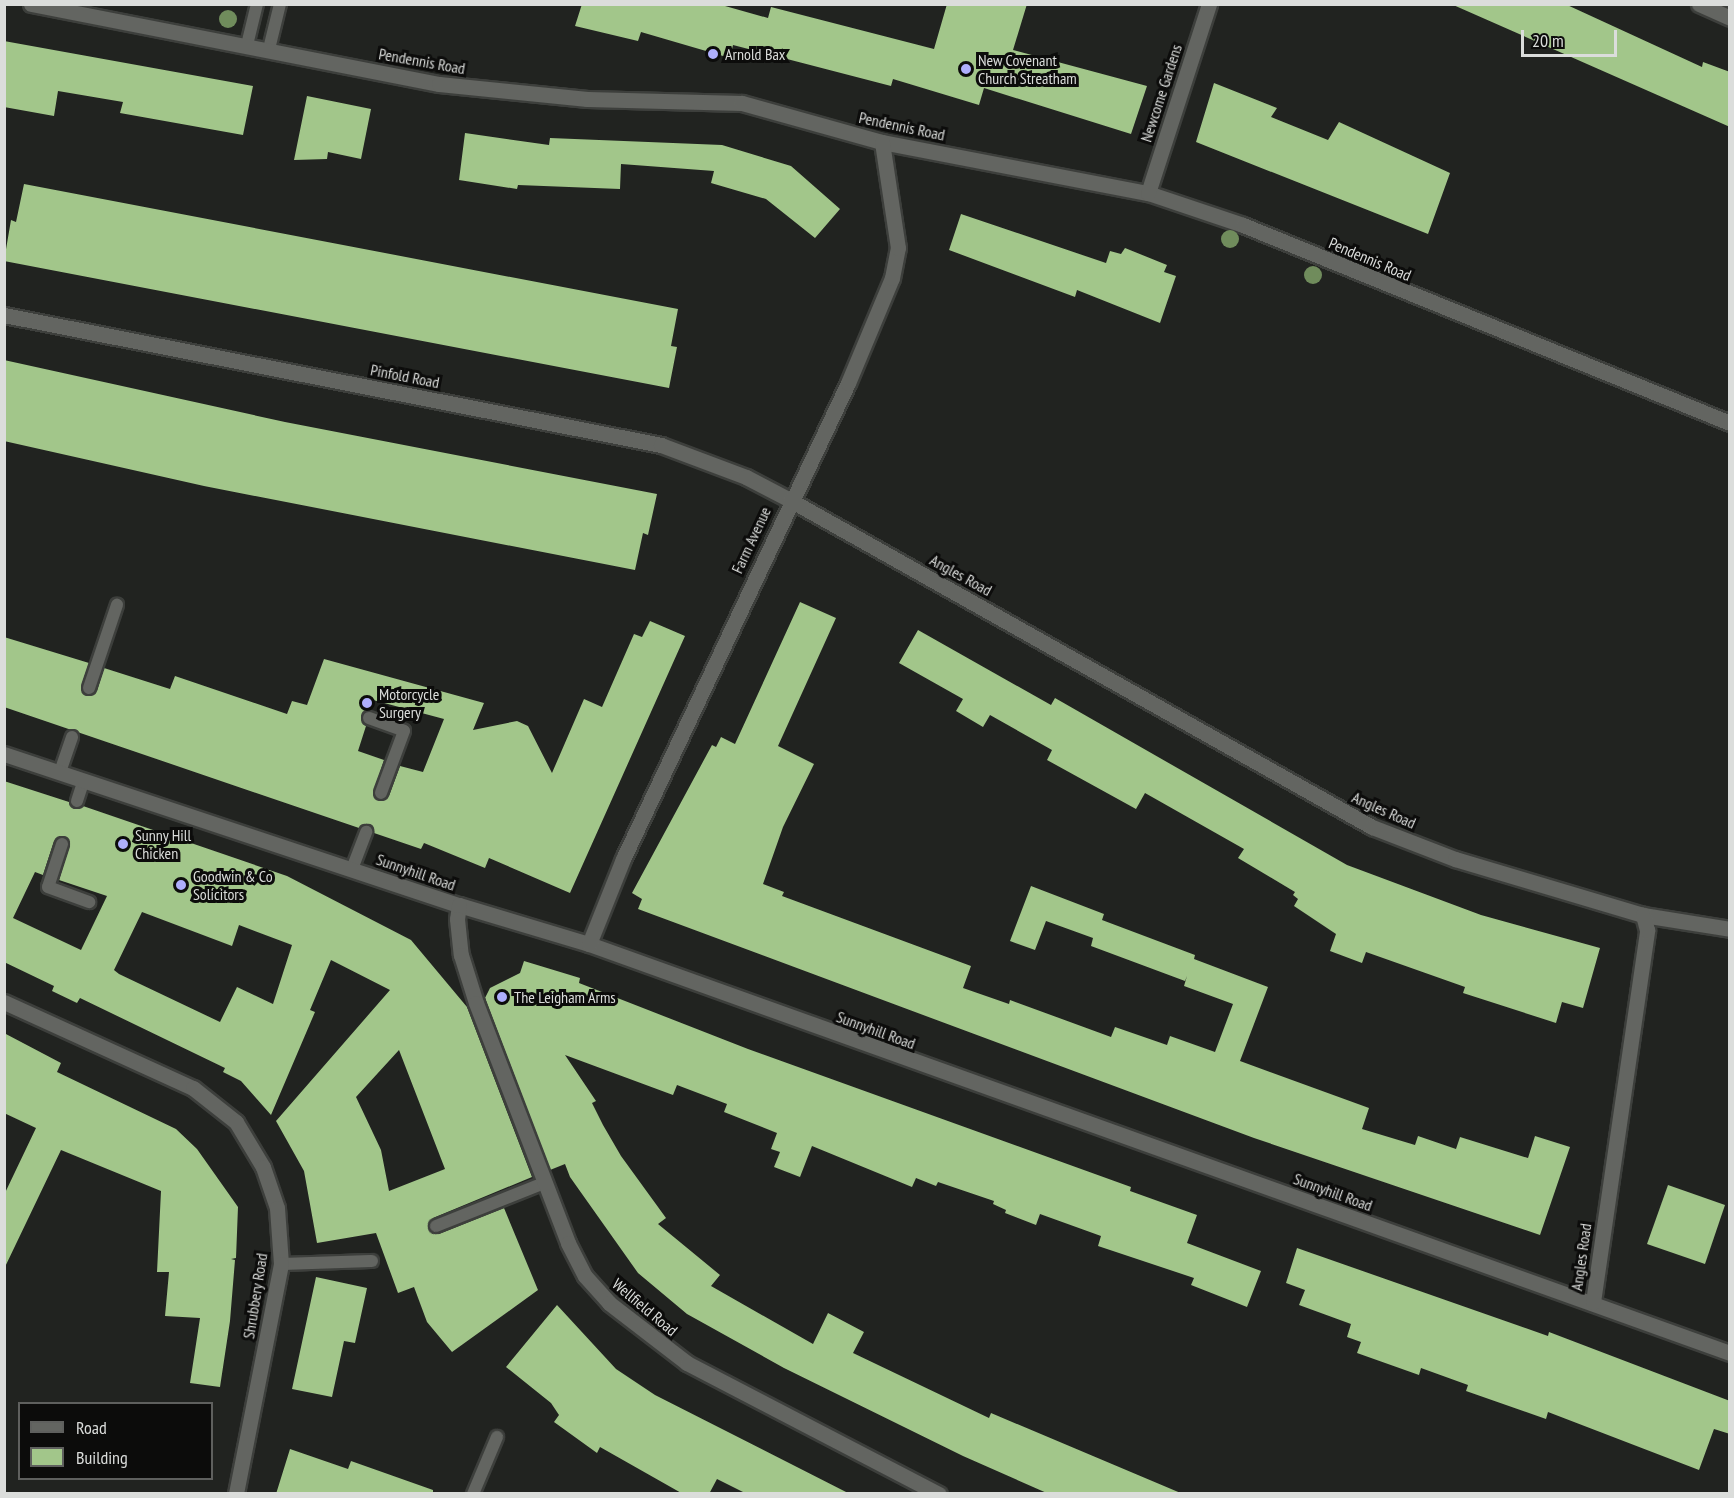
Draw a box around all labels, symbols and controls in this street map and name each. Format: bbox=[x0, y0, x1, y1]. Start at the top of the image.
scale bar bbox=[1524, 18, 1620, 56]
text: 20 m bbox=[1532, 29, 1564, 52]
street label: Newcome Gardens bbox=[1136, 42, 1186, 144]
street label: Pendennis Road bbox=[377, 44, 467, 78]
place label: Arnold Bax bbox=[725, 44, 785, 64]
marker: Arnold Bax bbox=[706, 47, 720, 61]
place label: New Covenant Church Streatham bbox=[978, 50, 1077, 88]
marker: New Covenant Church Streatham bbox=[959, 62, 973, 76]
street label: Pendennis Road bbox=[857, 108, 947, 144]
street label: Pendennis Road bbox=[1326, 233, 1414, 285]
street label: Pinfold Road bbox=[369, 360, 441, 392]
street label: Farm Avenue bbox=[727, 503, 775, 577]
street label: Angles Road bbox=[927, 550, 995, 600]
place label: Motorcycle Surgery bbox=[379, 684, 439, 722]
marker: Motorcycle Surgery bbox=[360, 696, 374, 710]
street label: Angles Road bbox=[1349, 787, 1419, 833]
place label: Sunny Hill Chicken bbox=[135, 825, 192, 863]
marker: Sunny Hill Chicken bbox=[116, 837, 130, 851]
street label: Sunnyhill Road bbox=[374, 849, 458, 895]
place label: Goodwin & Co Solicitors bbox=[193, 866, 273, 904]
marker: Goodwin & Co Solicitors bbox=[174, 878, 188, 892]
place label: The Leigham Arms bbox=[514, 987, 616, 1007]
marker: The Leigham Arms bbox=[495, 990, 509, 1004]
street label: Sunnyhill Road bbox=[834, 1007, 918, 1053]
street label: Sunnyhill Road bbox=[1291, 1169, 1375, 1215]
street label: Angles Road bbox=[1567, 1222, 1595, 1292]
street label: Shrubbery Road bbox=[239, 1252, 271, 1340]
street label: Wellfield Road bbox=[609, 1274, 681, 1340]
legend bbox=[18, 1402, 213, 1480]
text: Road bbox=[76, 1416, 107, 1439]
text: Building bbox=[76, 1446, 128, 1469]

